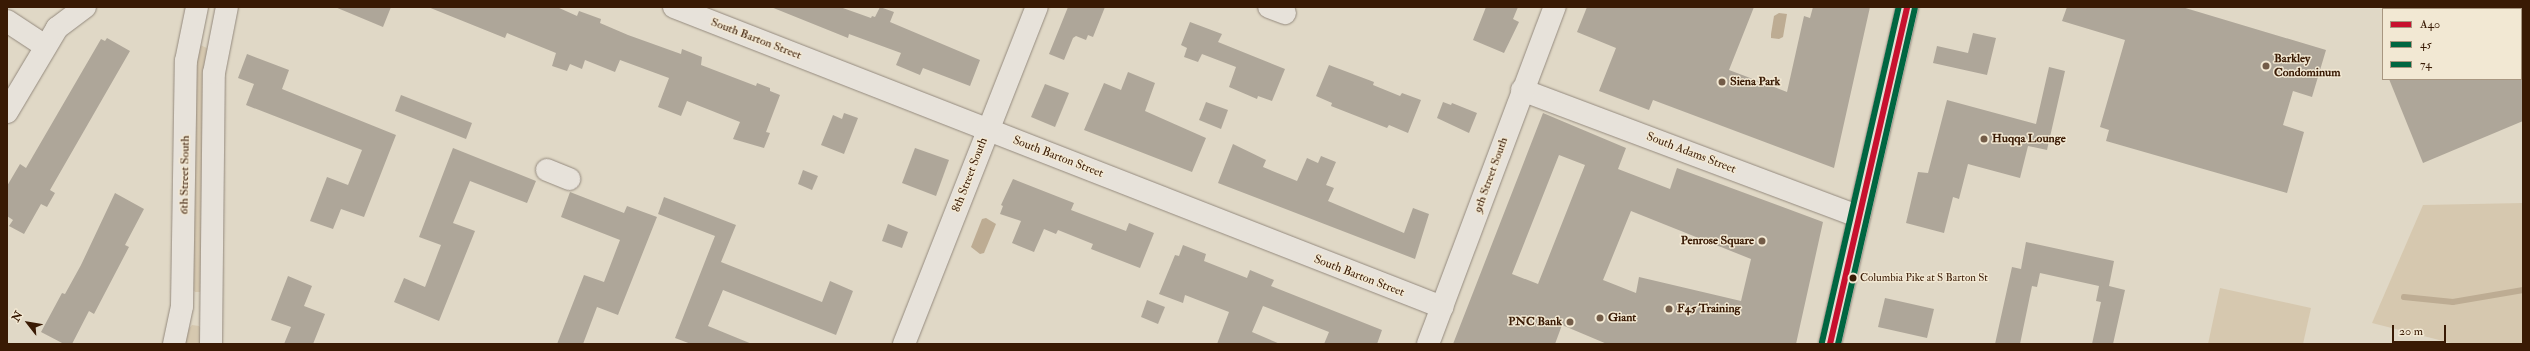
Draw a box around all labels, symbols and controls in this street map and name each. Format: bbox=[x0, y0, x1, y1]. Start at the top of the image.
legend bbox=[2382, 8, 2522, 80]
street label: South Barton Street bbox=[709, 15, 803, 63]
text: A40 bbox=[2420, 17, 2440, 32]
text: 45 bbox=[2420, 37, 2432, 52]
place label: Barkley Condominum bbox=[2274, 52, 2341, 80]
text: 74 bbox=[2420, 57, 2432, 72]
marker: Barkley Condominum bbox=[2261, 61, 2271, 71]
place label: Siena Park bbox=[1730, 75, 1780, 89]
marker: Siena Park bbox=[1717, 77, 1727, 87]
street label: South Adams Street bbox=[1644, 129, 1738, 177]
place label: Huqqa Lounge bbox=[1992, 132, 2066, 146]
street label: South Barton Street bbox=[1011, 133, 1105, 181]
marker: Huqqa Lounge bbox=[1979, 134, 1989, 144]
street label: 6th Street South bbox=[177, 135, 193, 215]
street label: 9th Street South bbox=[1471, 135, 1511, 215]
street label: 8th Street South bbox=[949, 136, 991, 214]
place label: Penrose Square bbox=[1681, 234, 1754, 248]
marker: Penrose Square bbox=[1757, 236, 1767, 246]
street label: South Barton Street bbox=[1312, 252, 1406, 300]
place label: Columbia Pike at S Barton St bbox=[1860, 271, 1988, 285]
marker: Columbia Pike at S Barton St bbox=[1848, 273, 1858, 283]
place label: F45 Training bbox=[1677, 302, 1740, 316]
north arrow bbox=[8, 303, 48, 343]
marker: F45 Training bbox=[1664, 304, 1674, 314]
text: N bbox=[9, 309, 25, 324]
place label: Giant bbox=[1608, 311, 1636, 325]
marker: Giant bbox=[1595, 313, 1605, 323]
place label: PNC Bank bbox=[1508, 315, 1562, 329]
marker: PNC Bank bbox=[1565, 317, 1575, 327]
scale bar bbox=[2394, 317, 2448, 343]
text: 20 m bbox=[2399, 324, 2423, 339]

